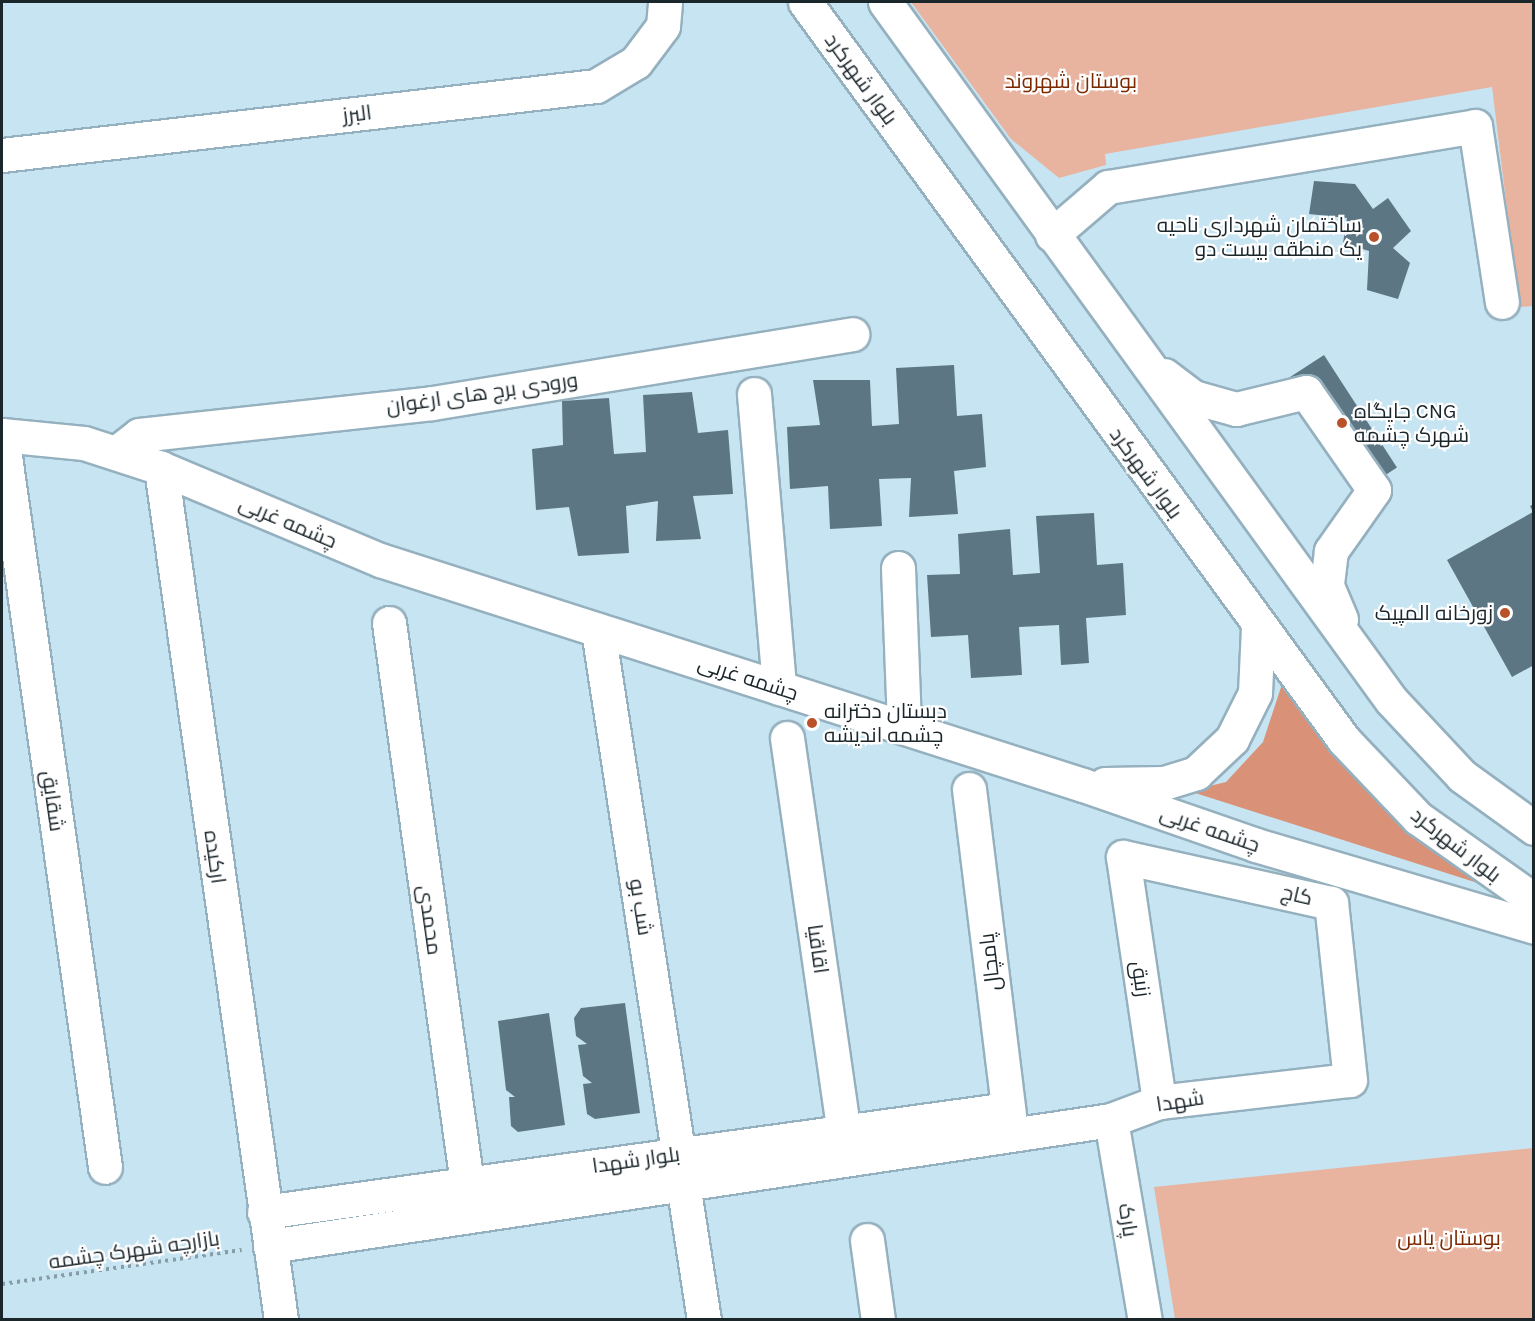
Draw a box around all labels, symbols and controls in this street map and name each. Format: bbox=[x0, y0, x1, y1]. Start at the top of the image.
street label: بلوار شهرکرد bbox=[819, 28, 903, 130]
park label: بوستان شهروند bbox=[1005, 68, 1137, 94]
street label: البرز bbox=[341, 100, 373, 128]
place label: ساختمان شهرداری ناحیه یک منطقه بیست دو bbox=[1157, 212, 1362, 262]
marker: ساختمان شهرداری ناحیه یک منطقه بیست دو bbox=[1367, 230, 1381, 244]
street label: ورودی برج های ارغوان bbox=[384, 367, 580, 419]
place label: جایگاه CNG شهرک چشمه bbox=[1354, 398, 1469, 448]
marker: جایگاه CNG شهرک چشمه bbox=[1335, 416, 1349, 430]
street label: بلوار شهرکرد bbox=[1104, 422, 1188, 524]
street label: چشمه غربی bbox=[235, 490, 341, 554]
place label: زورخانه المپیک bbox=[1375, 600, 1493, 626]
marker: زورخانه المپیک bbox=[1498, 606, 1512, 620]
street label: چشمه غربی bbox=[695, 650, 801, 706]
place label: دبستان دخترانه چشمه اندیشه bbox=[824, 698, 947, 748]
marker: دبستان دخترانه چشمه اندیشه bbox=[805, 716, 819, 730]
street label: شقایق bbox=[36, 769, 70, 833]
street label: چشمه غربی bbox=[1157, 800, 1263, 858]
street label: بلوار شهرکرد bbox=[1406, 802, 1506, 888]
street label: ارکیده bbox=[199, 829, 231, 885]
street label: شب بو bbox=[624, 877, 658, 937]
street label: کاج bbox=[1279, 879, 1315, 911]
street label: محمدی bbox=[413, 883, 447, 957]
street label: اقاقیا bbox=[802, 923, 834, 975]
street label: پامچال bbox=[974, 932, 1006, 992]
street label: زنبق bbox=[1126, 959, 1156, 999]
street label: شهدا bbox=[1154, 1085, 1206, 1117]
street label: بلوار شهدا bbox=[590, 1141, 682, 1179]
street label: پارک bbox=[1113, 1201, 1143, 1239]
park label: بوستان یاس bbox=[1397, 1225, 1501, 1251]
street label: بازارچه شهرک چشمه bbox=[47, 1226, 221, 1274]

